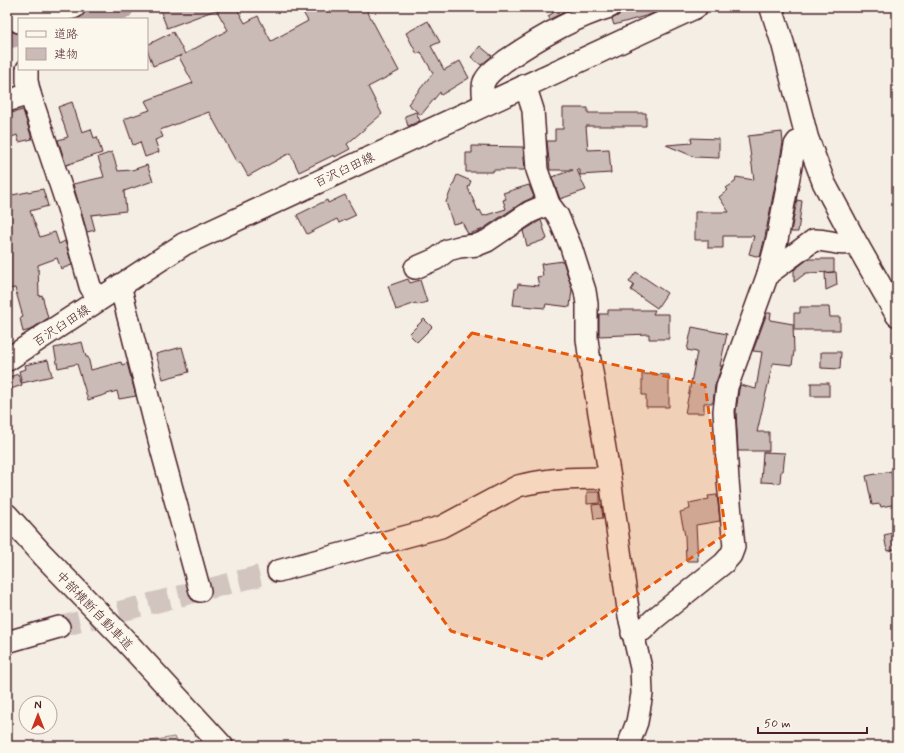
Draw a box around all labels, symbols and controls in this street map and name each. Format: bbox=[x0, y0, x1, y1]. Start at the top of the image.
legend bbox=[18, 18, 148, 70]
text: 道路 bbox=[54, 27, 78, 43]
text: 建物 bbox=[54, 47, 78, 63]
street label: 百沢臼田線 bbox=[312, 149, 379, 192]
street label: 百沢臼田線 bbox=[30, 301, 95, 351]
street label: 中部横断自動車道 bbox=[52, 568, 136, 654]
north arrow bbox=[18, 695, 58, 735]
text: N bbox=[34, 699, 42, 713]
scale bar bbox=[758, 709, 867, 735]
text: 50 m bbox=[764, 716, 791, 732]

